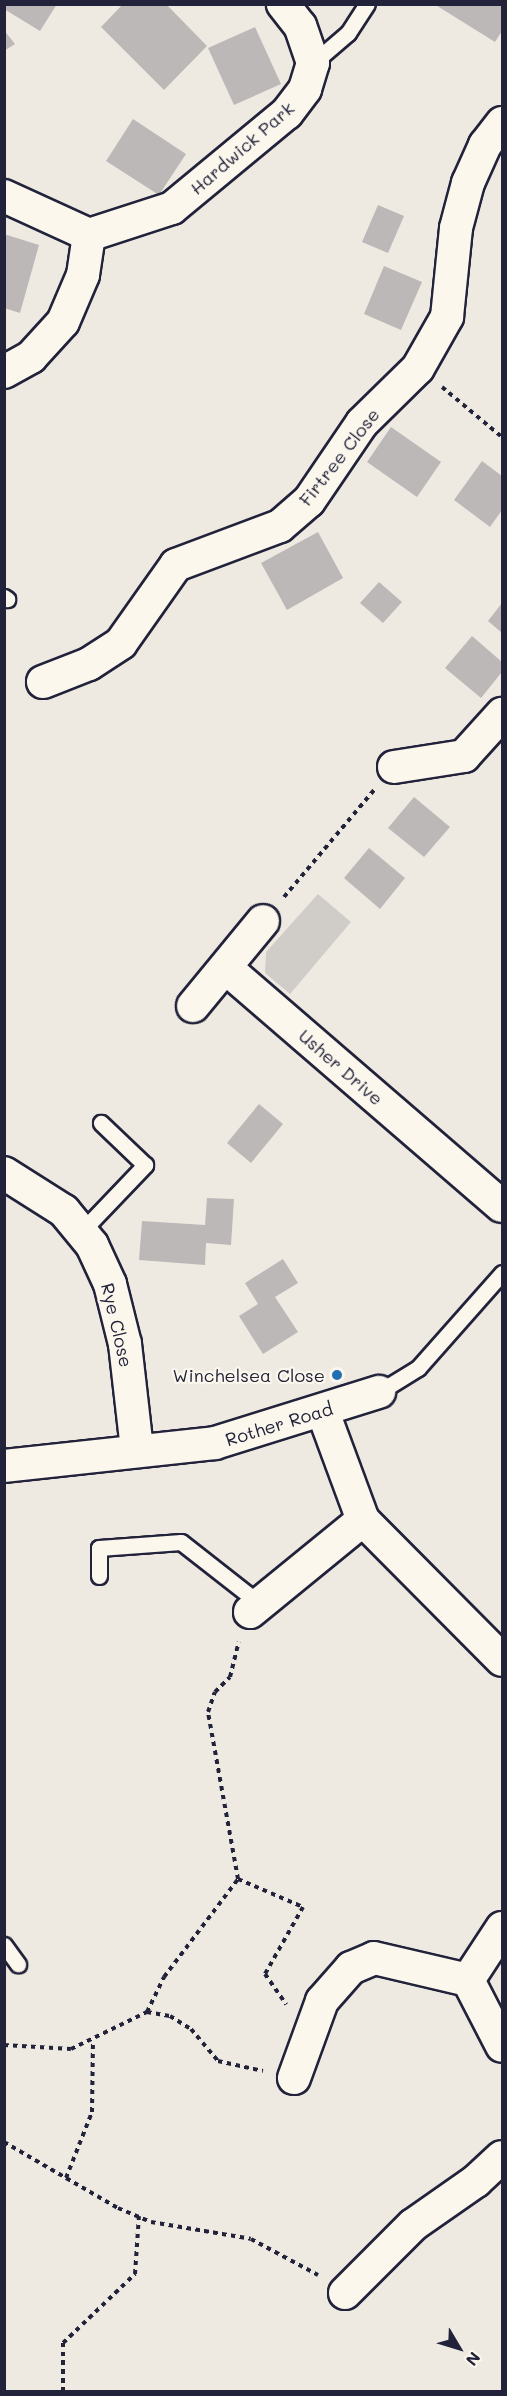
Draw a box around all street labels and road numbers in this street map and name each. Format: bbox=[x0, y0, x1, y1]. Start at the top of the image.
street label: Hardwick Park bbox=[186, 97, 298, 199]
street label: Firtree Close bbox=[294, 404, 384, 510]
street label: Usher Drive bbox=[295, 1025, 387, 1109]
street label: Rye Close bbox=[97, 1281, 137, 1369]
street label: Rother Road bbox=[223, 1397, 335, 1451]

